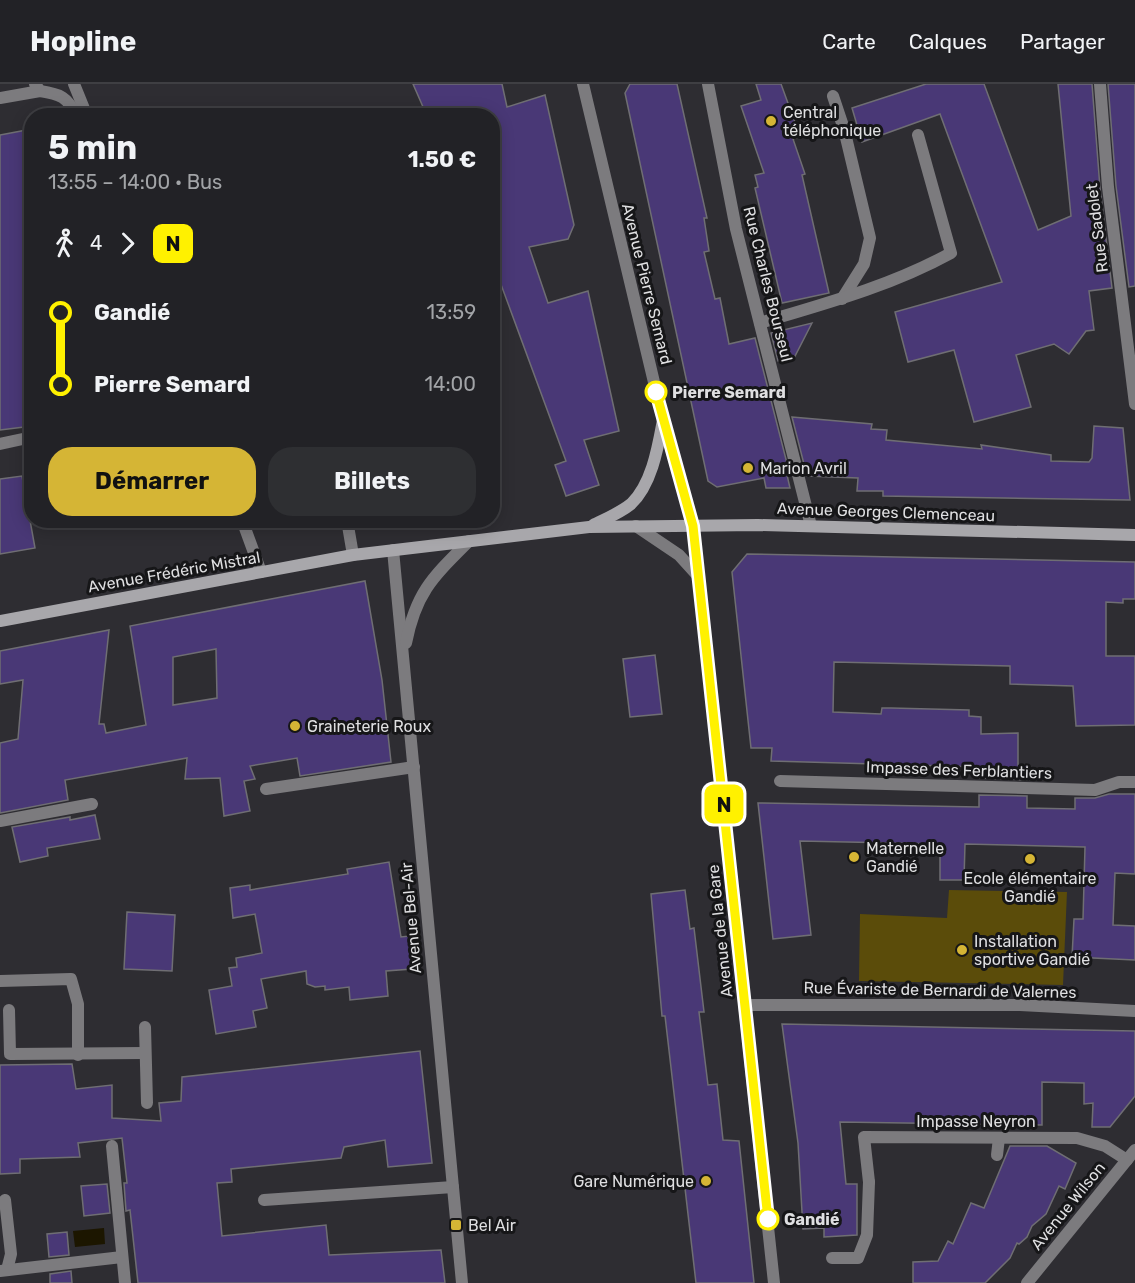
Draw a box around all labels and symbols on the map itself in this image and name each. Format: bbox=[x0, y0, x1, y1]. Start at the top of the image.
place label: Central téléphonique bbox=[783, 103, 881, 140]
marker: Central téléphonique bbox=[764, 114, 778, 128]
street label: Rue Sadolet bbox=[1082, 182, 1112, 274]
street label: Avenue Pierre Semard bbox=[618, 201, 676, 367]
street label: Rue Charles Bourseul bbox=[739, 204, 797, 364]
marker: Pierre Semard bbox=[645, 381, 667, 403]
place label: Pierre Semard bbox=[672, 383, 786, 402]
place label: Marion Avril bbox=[760, 459, 847, 478]
marker: Marion Avril bbox=[741, 461, 755, 475]
street label: Avenue Georges Clemenceau bbox=[777, 499, 995, 525]
street label: Avenue Frédéric Mistral bbox=[86, 547, 262, 597]
place label: Graineterie Roux bbox=[307, 717, 431, 736]
marker: Graineterie Roux bbox=[288, 719, 302, 733]
street label: Impasse des Ferblantiers bbox=[866, 757, 1052, 783]
line badge: N bbox=[704, 784, 744, 824]
place label: Maternelle Gandié bbox=[866, 839, 944, 876]
marker: Maternelle Gandié bbox=[847, 850, 861, 864]
marker: Ecole élémentaire Gandié bbox=[1023, 852, 1037, 866]
street label: Avenue Bel-Air bbox=[397, 862, 425, 974]
street label: Avenue de la Gare bbox=[704, 864, 736, 998]
place label: Ecole élémentaire Gandié bbox=[964, 869, 1096, 906]
place label: Installation sportive Gandié bbox=[974, 932, 1090, 969]
marker: Installation sportive Gandié bbox=[955, 943, 969, 957]
street label: Rue Évariste de Bernardi de Valernes bbox=[803, 978, 1077, 1002]
street label: Impasse Neyron bbox=[916, 1112, 1036, 1131]
street label: Avenue Wilson bbox=[1027, 1158, 1109, 1254]
place label: Gare Numérique bbox=[573, 1172, 694, 1191]
marker: Gare Numérique bbox=[699, 1174, 713, 1188]
marker: Gandié bbox=[757, 1208, 779, 1230]
place label: Gandié bbox=[784, 1210, 839, 1229]
place label: Bel Air bbox=[468, 1216, 516, 1235]
marker: Bel Air bbox=[449, 1218, 463, 1232]

